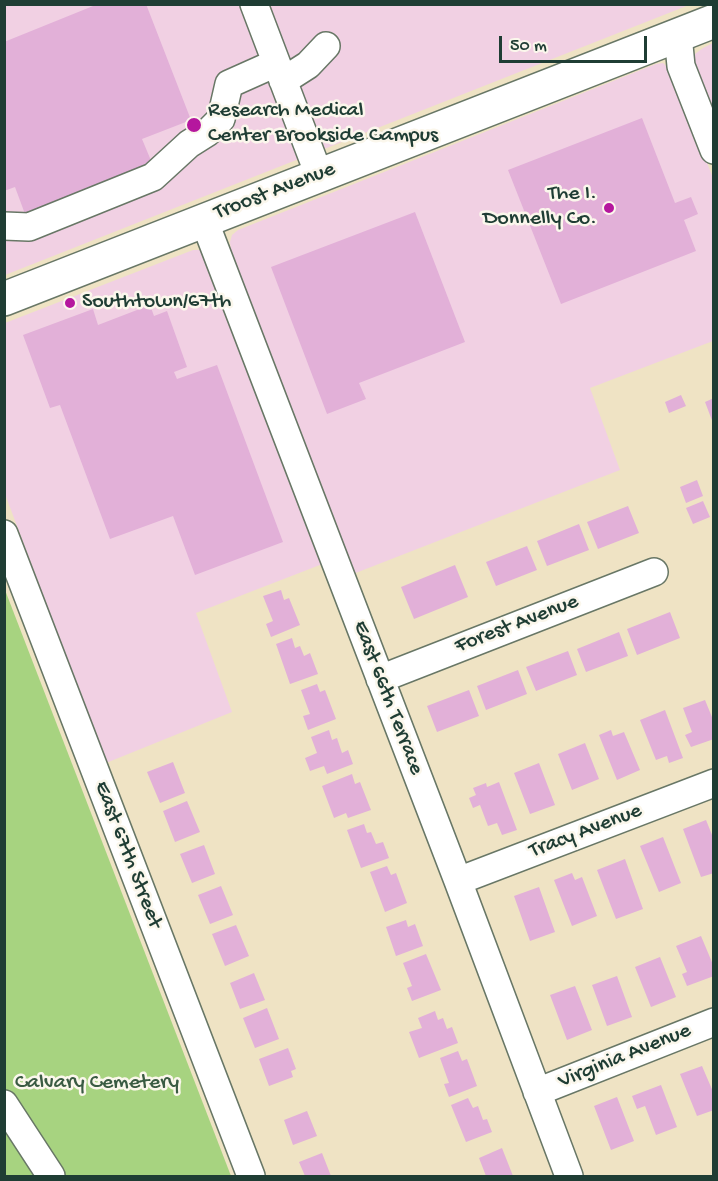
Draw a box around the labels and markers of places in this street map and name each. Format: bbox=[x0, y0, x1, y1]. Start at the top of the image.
place label: Research Medical Center Brookside Campus bbox=[208, 99, 438, 150]
marker: Research Medical Center Brookside Campus bbox=[185, 116, 203, 134]
place label: The I. Donnelly Co. bbox=[483, 182, 597, 234]
marker: The I. Donnelly Co. bbox=[602, 201, 616, 215]
place label: Southtown/67th bbox=[82, 290, 231, 316]
marker: Southtown/67th bbox=[63, 296, 77, 310]

